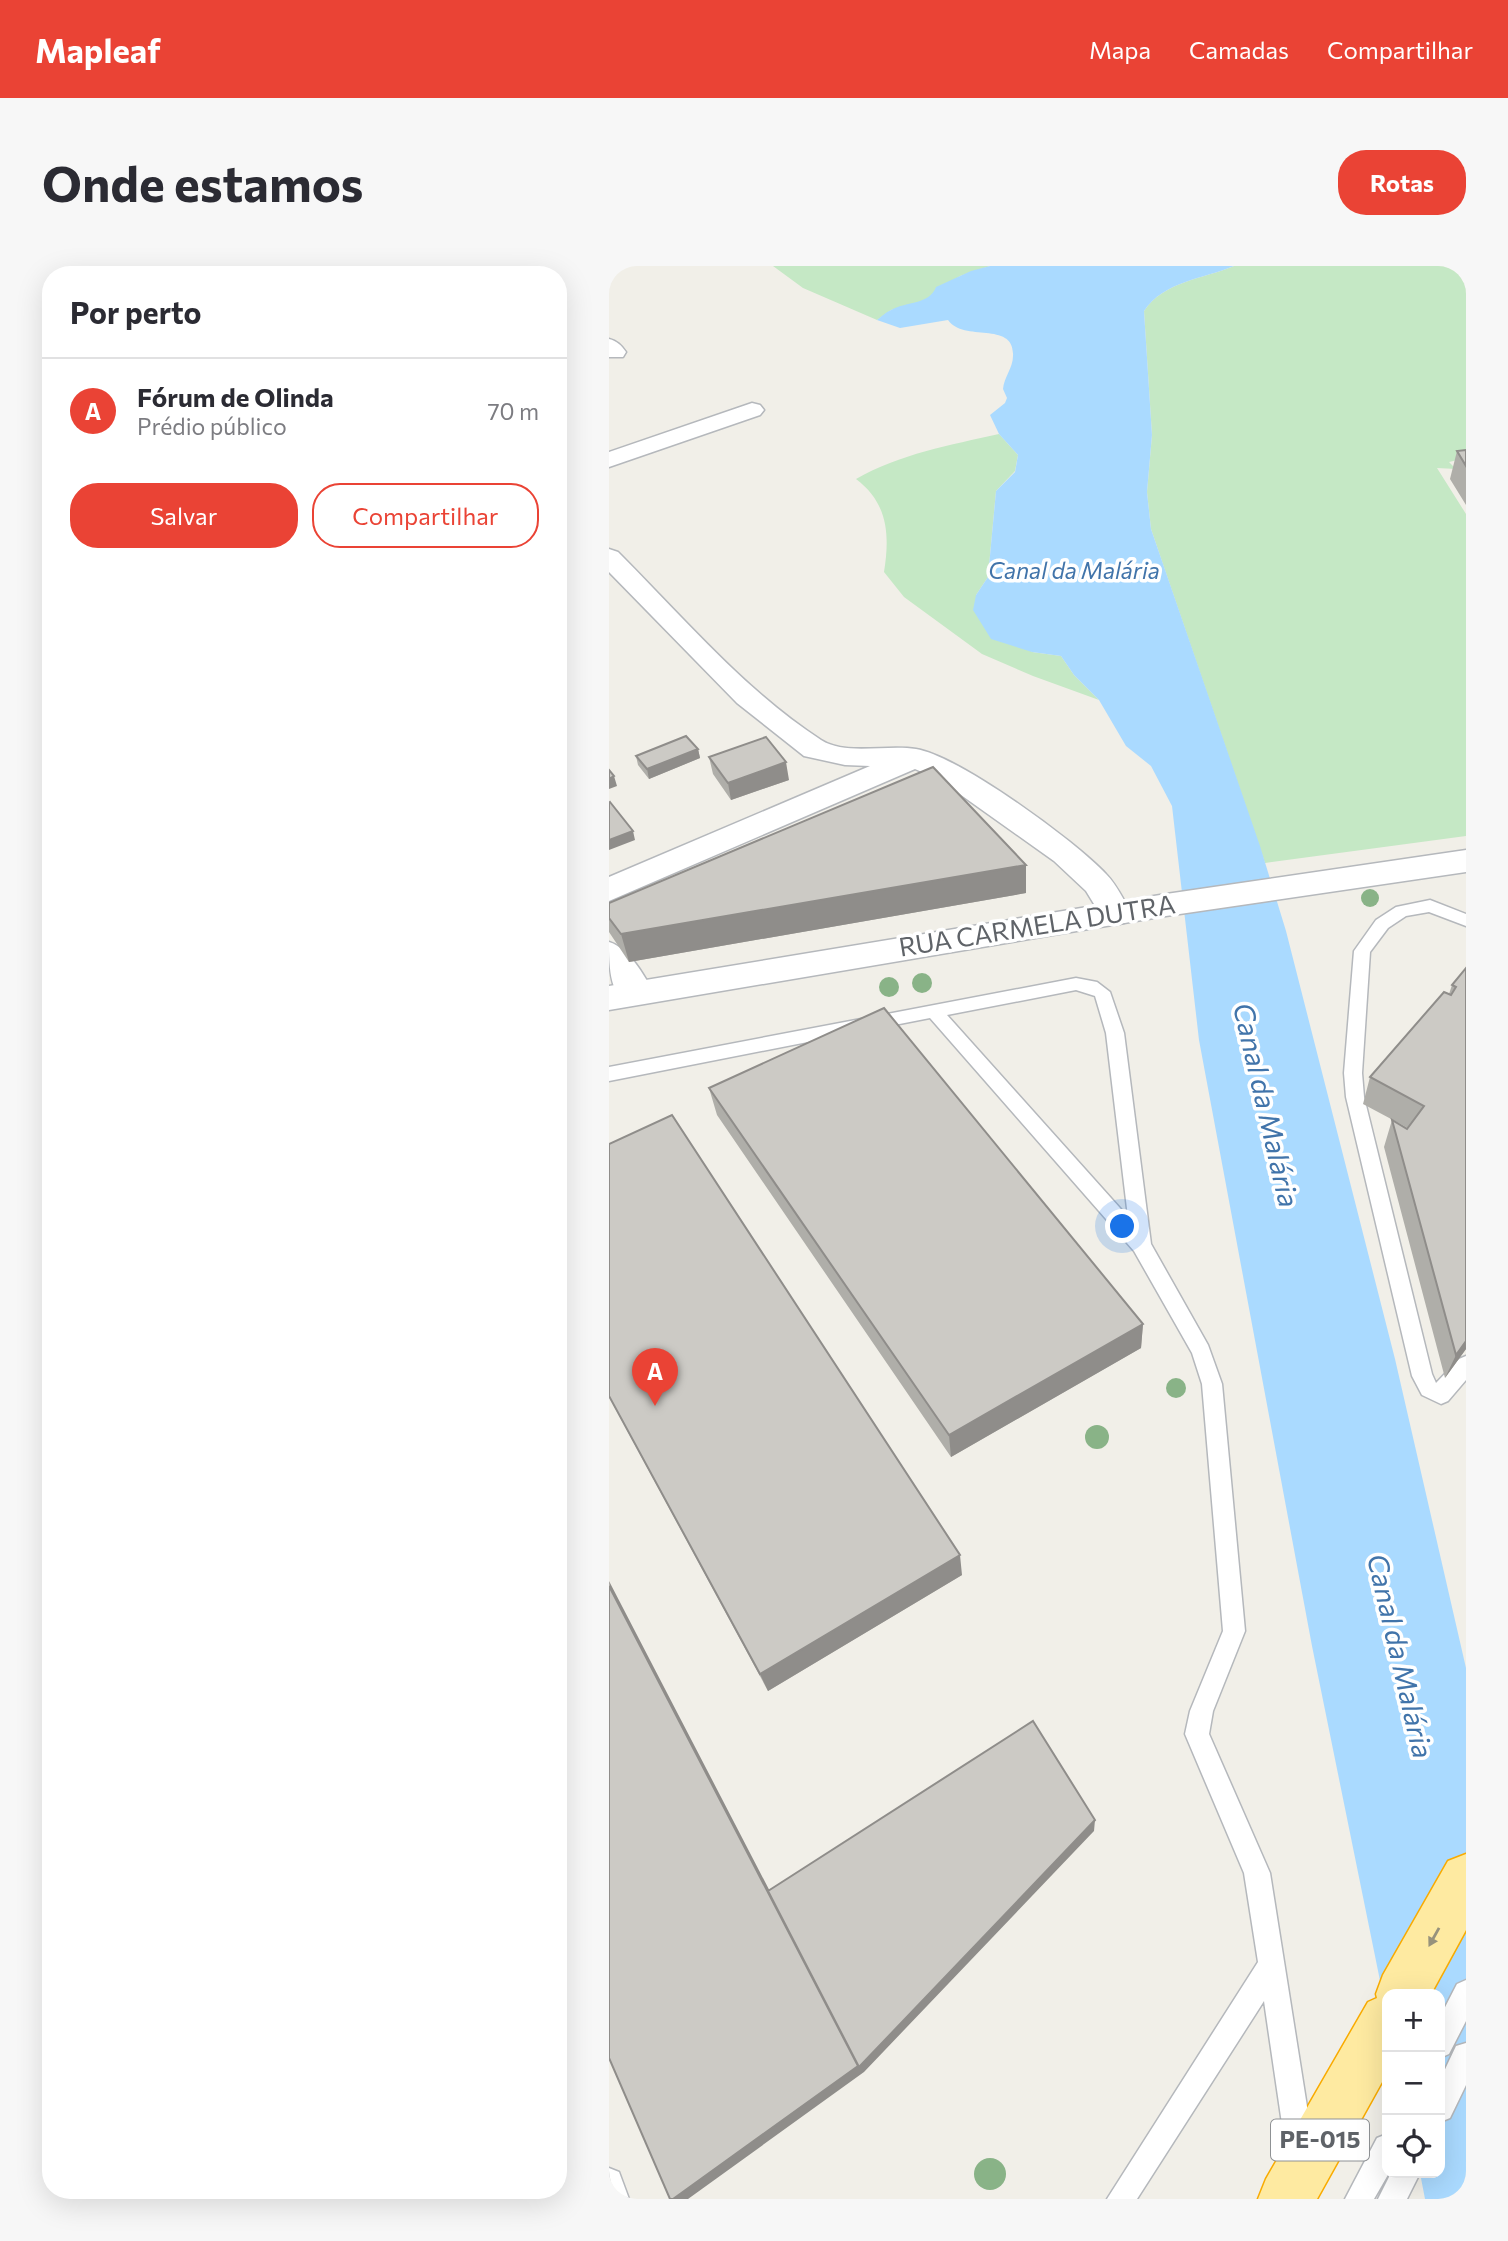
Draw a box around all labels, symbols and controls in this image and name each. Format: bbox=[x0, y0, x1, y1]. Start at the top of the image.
text: Mapleaf bbox=[35, 29, 161, 70]
text: Mapa bbox=[1089, 35, 1151, 64]
text: Camadas bbox=[1189, 35, 1289, 64]
text: Compartilhar bbox=[1327, 35, 1473, 64]
button: Rotas bbox=[1338, 150, 1466, 215]
text: Onde estamos bbox=[42, 152, 363, 212]
text: Por perto bbox=[70, 293, 202, 330]
text: Fórum de Olinda bbox=[137, 381, 334, 412]
text: A bbox=[85, 397, 101, 425]
text: 70 m bbox=[487, 397, 539, 425]
text: Prédio público bbox=[137, 412, 287, 440]
button: Salvar bbox=[70, 483, 298, 548]
button: Compartilhar bbox=[312, 483, 539, 548]
water label: Canal da Malária bbox=[988, 556, 1160, 584]
street label: RUA CARMELA DUTRA bbox=[896, 887, 1177, 962]
water label: Canal da Malária bbox=[1227, 999, 1307, 1210]
your location bbox=[1105, 1209, 1139, 1243]
pin: A bbox=[632, 1348, 678, 1406]
water label: Canal da Malária bbox=[1361, 1550, 1441, 1761]
one-way arrow bbox=[1428, 1927, 1440, 1946]
map controls bbox=[1382, 1989, 1445, 2178]
button: + bbox=[1382, 1989, 1445, 2052]
button: − bbox=[1382, 2052, 1445, 2115]
button: locate bbox=[1382, 2115, 1445, 2178]
road number: PE-015 bbox=[1271, 2120, 1369, 2161]

